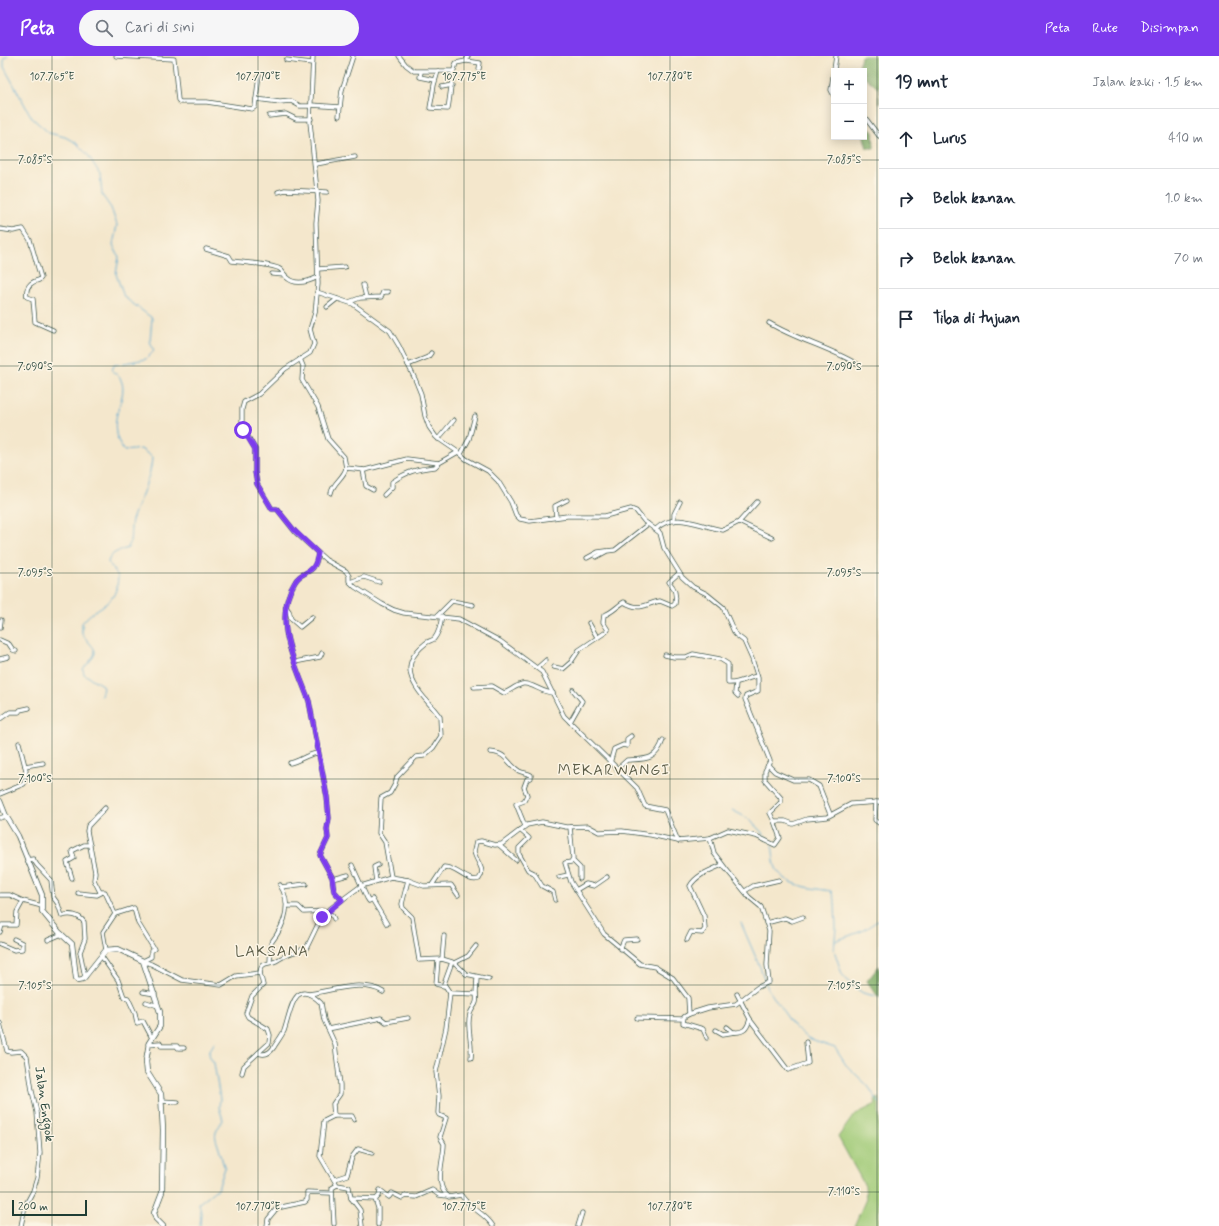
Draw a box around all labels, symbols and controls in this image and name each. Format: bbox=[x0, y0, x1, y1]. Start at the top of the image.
search box bbox=[79, 10, 359, 46]
text: Peta bbox=[20, 16, 55, 41]
icon: search bbox=[93, 17, 115, 39]
text: Cari di sini bbox=[125, 18, 195, 38]
text: Peta bbox=[1045, 19, 1070, 37]
text: Rute bbox=[1092, 19, 1118, 37]
text: Disimpan bbox=[1140, 19, 1199, 37]
map controls bbox=[831, 68, 867, 140]
button: + bbox=[831, 68, 867, 104]
text: 107.765°E bbox=[30, 70, 74, 84]
text: 107.770°E bbox=[236, 70, 280, 84]
text: 107.775°E bbox=[442, 70, 486, 84]
text: 107.780°E bbox=[648, 70, 693, 84]
text: 19 mnt bbox=[895, 71, 948, 93]
text: Jalan kaki · 1.5 km bbox=[1092, 74, 1203, 91]
button: − bbox=[831, 104, 867, 140]
icon: ahead bbox=[895, 128, 917, 150]
text: Lurus bbox=[933, 129, 966, 149]
text: 410 m bbox=[1168, 130, 1203, 147]
text: 7.085°S bbox=[18, 153, 52, 167]
text: 7.085°S bbox=[827, 153, 861, 167]
icon: right bbox=[895, 188, 917, 210]
text: Belok kanan bbox=[933, 189, 1016, 209]
text: 1.0 km bbox=[1165, 190, 1203, 207]
icon: right bbox=[895, 248, 917, 270]
text: Belok kanan bbox=[933, 249, 1016, 269]
text: 70 m bbox=[1174, 250, 1203, 267]
icon: arrive bbox=[895, 308, 917, 330]
text: Tiba di tujuan bbox=[933, 309, 1020, 329]
text: 7.090°S bbox=[18, 360, 53, 374]
text: 7.090°S bbox=[827, 360, 862, 374]
route start bbox=[234, 421, 252, 439]
text: 7.095°S bbox=[18, 566, 53, 580]
text: 7.095°S bbox=[827, 566, 862, 580]
district label: MEKARWANGI bbox=[558, 761, 670, 781]
text: 7.100°S bbox=[18, 772, 52, 786]
text: 7.100°S bbox=[827, 772, 861, 786]
route end bbox=[313, 908, 331, 926]
district label: LAKSANA bbox=[235, 942, 309, 962]
text: 7.105°S bbox=[18, 979, 52, 993]
text: 7.105°S bbox=[827, 979, 861, 993]
street label: Jalan Enggok bbox=[28, 1065, 58, 1144]
text: 7.110°S bbox=[828, 1185, 861, 1199]
scale bar bbox=[12, 1198, 87, 1217]
text: 200 m bbox=[18, 1200, 48, 1214]
text: 107.770°E bbox=[236, 1200, 280, 1214]
text: 107.775°E bbox=[442, 1200, 486, 1214]
text: 107.780°E bbox=[648, 1200, 693, 1214]

